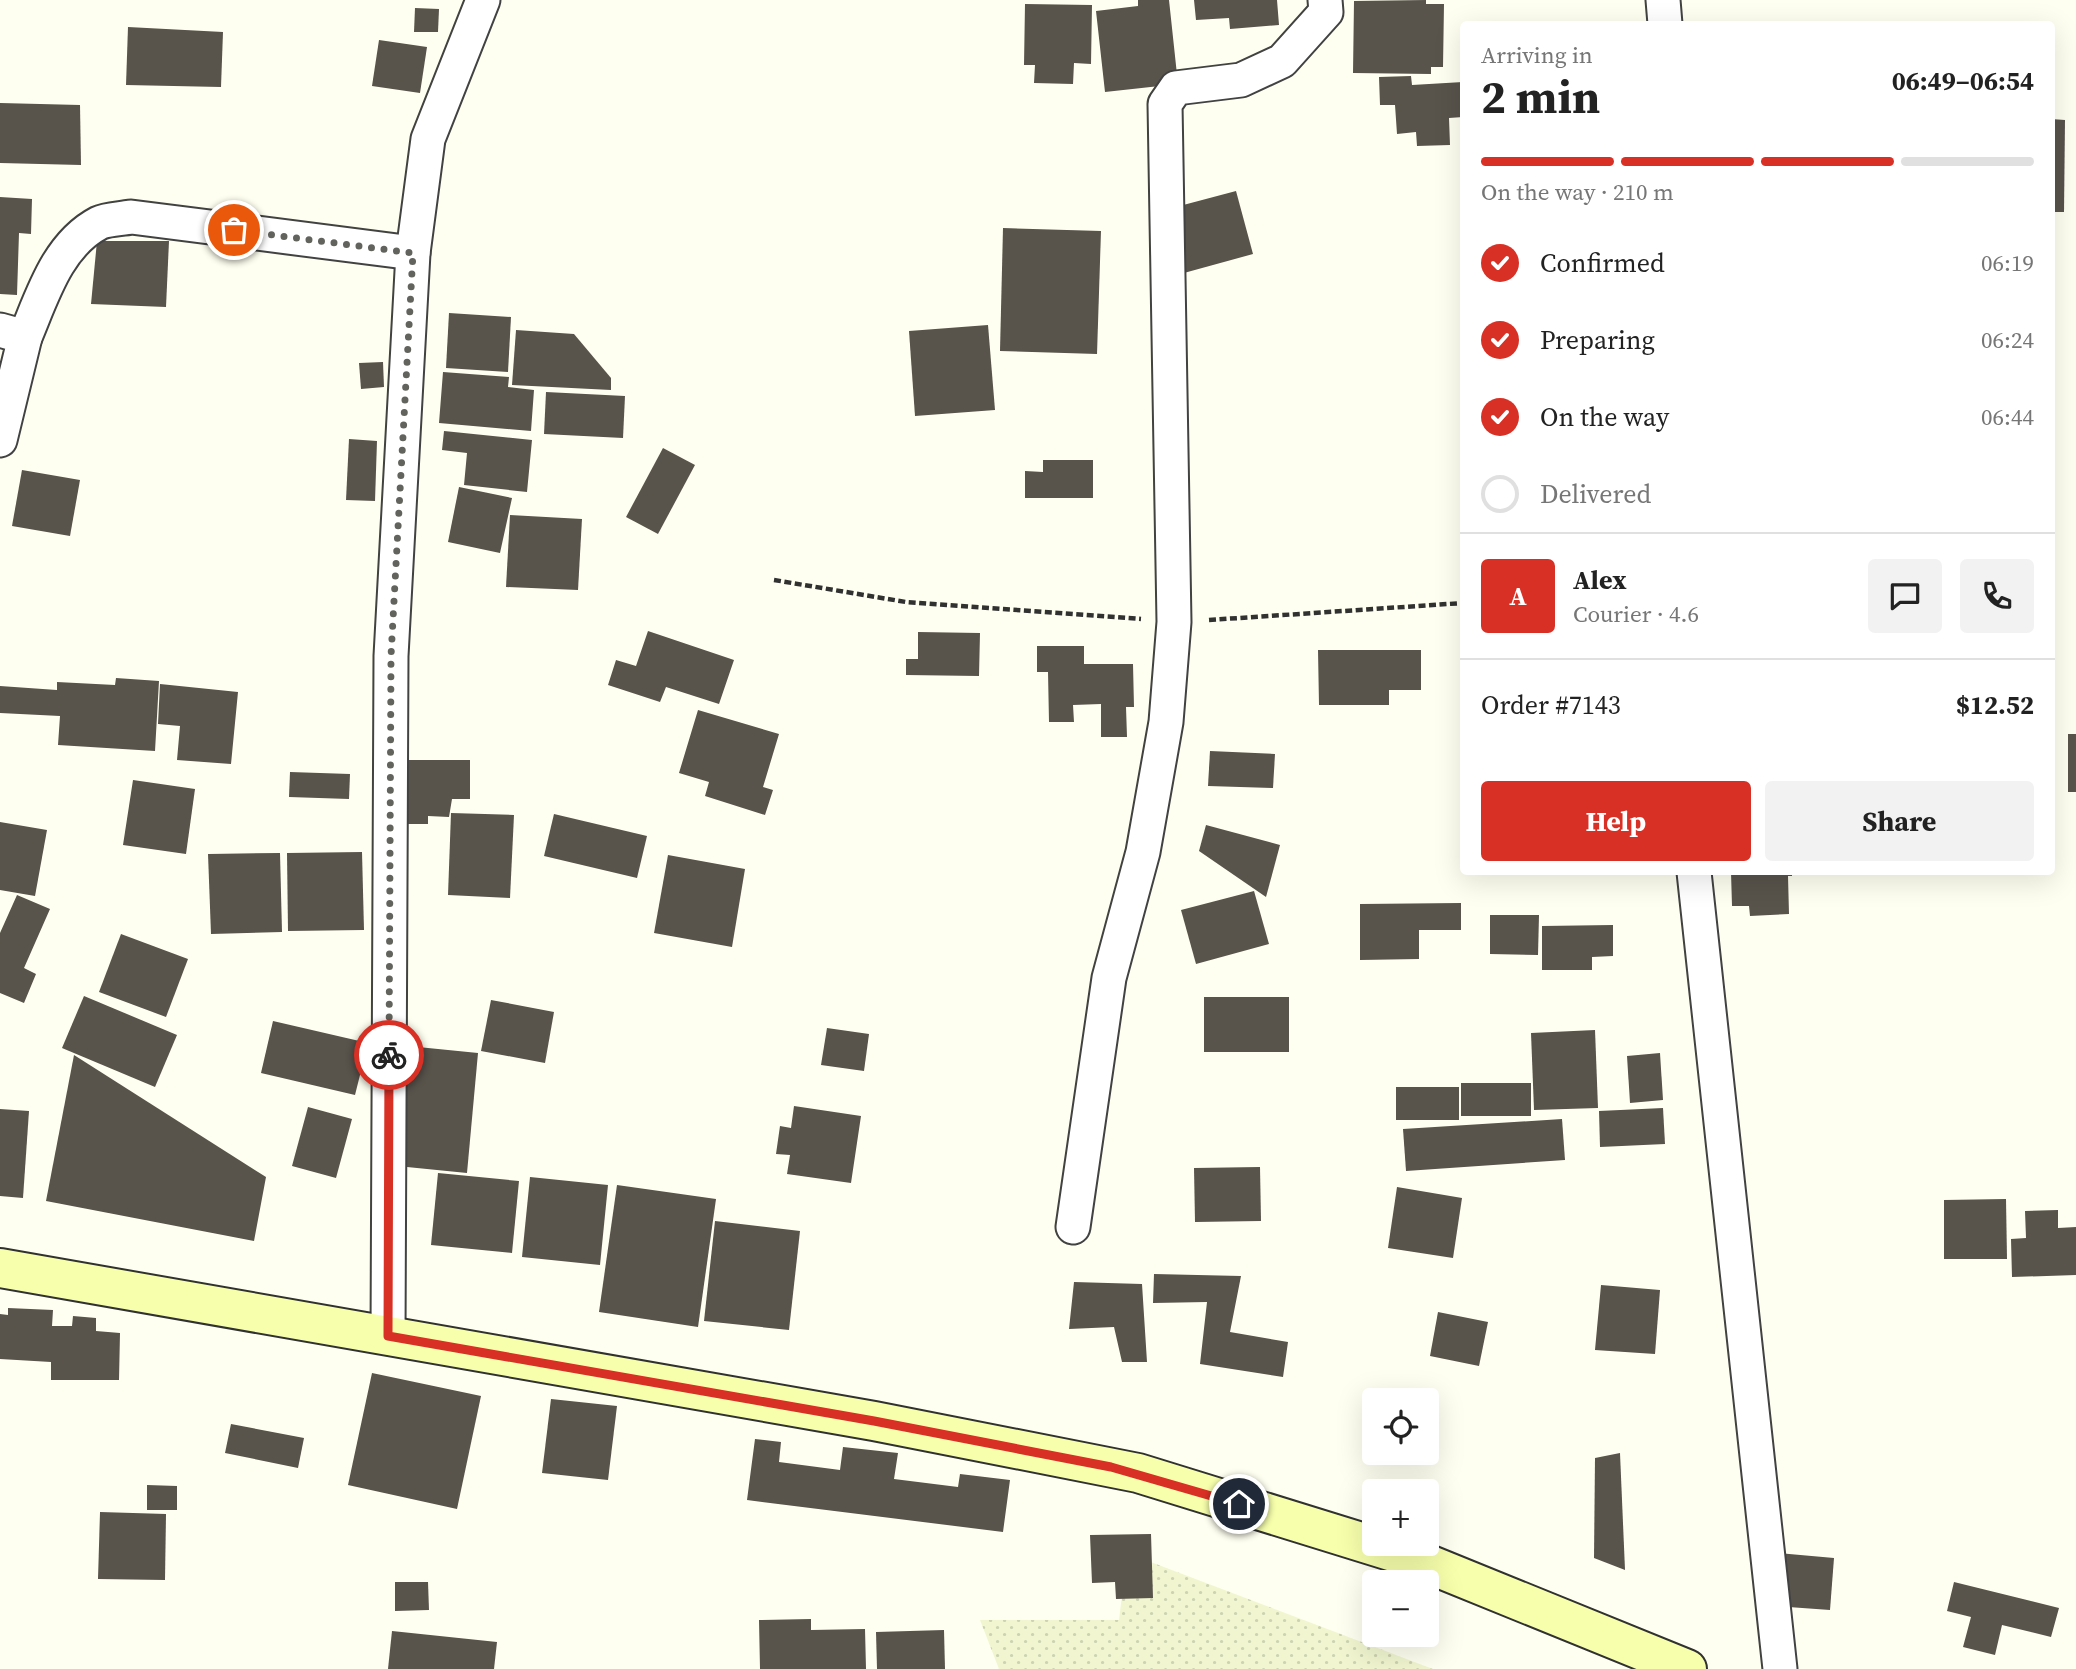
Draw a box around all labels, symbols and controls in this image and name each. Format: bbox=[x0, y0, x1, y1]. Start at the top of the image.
text: Arriving in bbox=[1481, 39, 1593, 71]
text: 06:49–06:54 bbox=[1892, 63, 2034, 99]
text: 2 min bbox=[1481, 65, 1600, 128]
text: On the way · 210 m bbox=[1481, 176, 1674, 208]
pin bbox=[204, 200, 264, 260]
icon: bag bbox=[215, 211, 253, 249]
icon: check bbox=[1481, 244, 1519, 282]
text: Confirmed bbox=[1540, 245, 1665, 281]
text: 06:19 bbox=[1981, 247, 2034, 279]
icon: check bbox=[1481, 321, 1519, 359]
text: Preparing bbox=[1540, 322, 1655, 358]
text: 06:24 bbox=[1981, 324, 2034, 356]
icon: check bbox=[1481, 398, 1519, 436]
text: On the way bbox=[1540, 399, 1669, 435]
text: 06:44 bbox=[1981, 401, 2034, 433]
text: Delivered bbox=[1540, 476, 1651, 512]
button: chat bbox=[1868, 559, 1942, 633]
button: phone bbox=[1960, 559, 2034, 633]
text: Alex bbox=[1573, 562, 1627, 598]
text: A bbox=[1509, 578, 1527, 614]
text: Courier · 4.6 bbox=[1573, 598, 1699, 630]
text: Order #7143 bbox=[1481, 687, 1621, 723]
text: $12.52 bbox=[1956, 687, 2034, 723]
button: Help bbox=[1481, 781, 1751, 861]
button: Share bbox=[1765, 781, 2034, 861]
courier bbox=[354, 1020, 424, 1090]
icon: bike bbox=[370, 1036, 408, 1074]
map controls bbox=[1362, 1388, 1439, 1647]
button: locate bbox=[1362, 1388, 1439, 1465]
pin bbox=[1209, 1474, 1269, 1534]
button: + bbox=[1362, 1479, 1439, 1556]
icon: home bbox=[1220, 1485, 1258, 1523]
button: − bbox=[1362, 1570, 1439, 1647]

